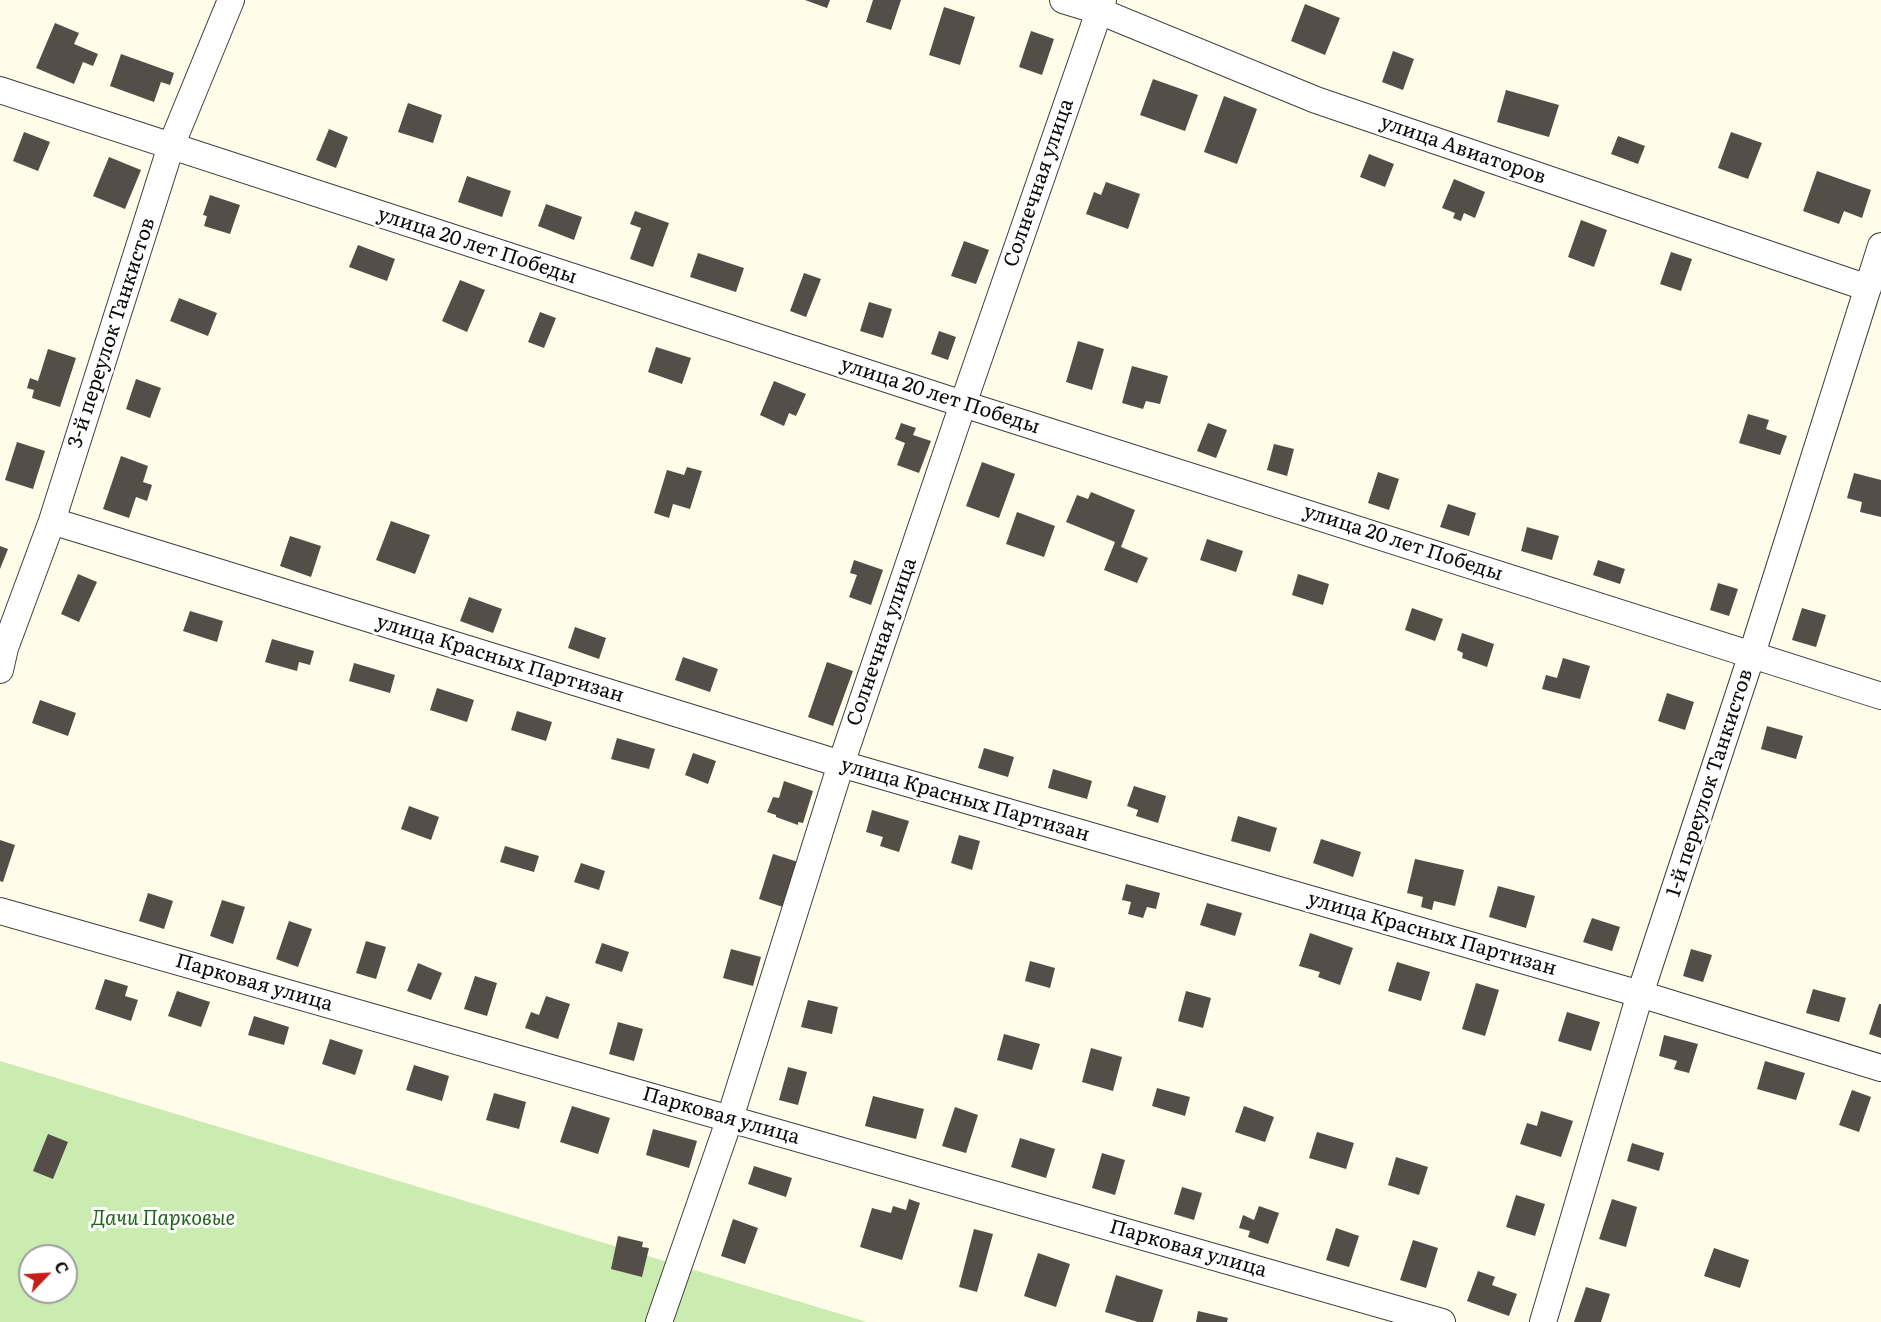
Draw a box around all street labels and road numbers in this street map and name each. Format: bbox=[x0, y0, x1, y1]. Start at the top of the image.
street label: Солнечная улица bbox=[999, 96, 1079, 270]
street label: улица Авиаторов bbox=[1377, 110, 1549, 190]
street label: улица 20 лет Победы bbox=[374, 202, 580, 290]
street label: 3-й переулок Танкистов bbox=[63, 215, 161, 451]
street label: улица 20 лет Победы bbox=[837, 352, 1043, 440]
street label: улица 20 лет Победы bbox=[1300, 499, 1506, 587]
street label: Солнечная улица bbox=[842, 555, 922, 729]
street label: улица Красных Партизан bbox=[373, 610, 627, 708]
street label: 1-й переулок Танкистов bbox=[1662, 666, 1758, 900]
street label: улица Красных Партизан bbox=[838, 753, 1092, 847]
street label: улица Красных Партизан bbox=[1305, 887, 1559, 981]
street label: Парковая улица bbox=[173, 949, 335, 1017]
street label: Парковая улица bbox=[640, 1082, 802, 1150]
street label: Парковая улица bbox=[1107, 1215, 1269, 1283]

